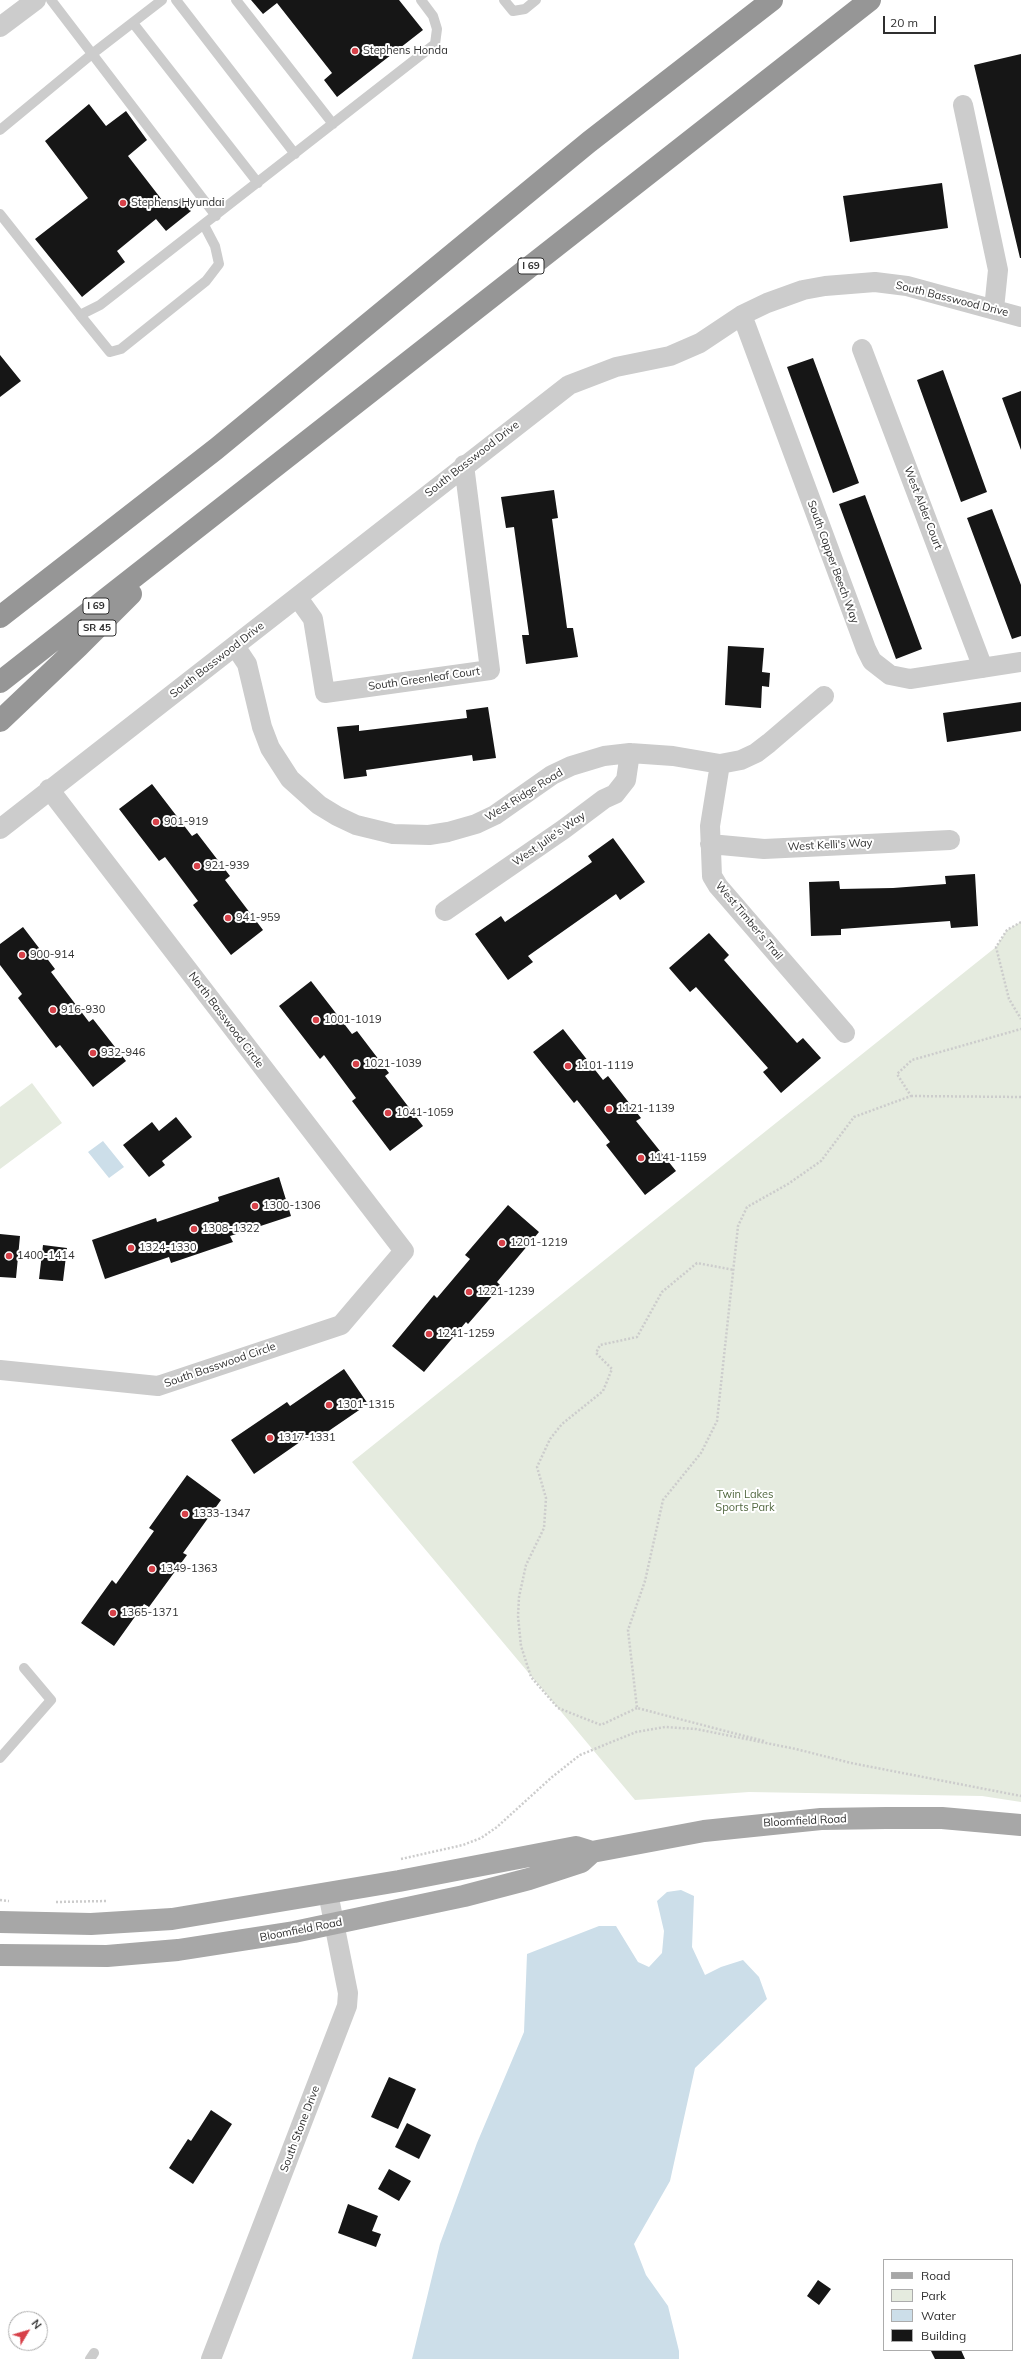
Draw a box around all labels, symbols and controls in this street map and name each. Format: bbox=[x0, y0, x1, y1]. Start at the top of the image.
scale bar bbox=[885, 8, 938, 34]
text: 20 m bbox=[890, 15, 918, 30]
place label: Stephens Honda bbox=[363, 44, 448, 58]
marker: Stephens Honda bbox=[350, 46, 360, 56]
place label: Stephens Hyundai bbox=[131, 196, 224, 210]
marker: Stephens Hyundai bbox=[118, 198, 128, 208]
road number: I 69 bbox=[518, 258, 544, 274]
street label: South Basswood Drive bbox=[894, 279, 1010, 319]
street label: South Basswood Drive bbox=[422, 418, 522, 500]
street label: West Alder Court bbox=[901, 465, 945, 551]
street label: South Copper Beech Way bbox=[805, 499, 861, 625]
road number: I 69 bbox=[83, 598, 109, 614]
street label: South Basswood Drive bbox=[167, 619, 267, 701]
road number: SR 45 bbox=[78, 620, 116, 636]
street label: South Greenleaf Court bbox=[367, 665, 481, 693]
street label: West Ridge Road bbox=[483, 766, 565, 824]
street label: West Julie's Way bbox=[510, 809, 588, 869]
place label: 901-919 bbox=[164, 815, 208, 829]
marker: 901-919 bbox=[151, 817, 161, 827]
street label: West Kelli's Way bbox=[787, 836, 873, 854]
place label: 921-939 bbox=[205, 859, 249, 873]
marker: 921-939 bbox=[192, 861, 202, 871]
street label: West Timber's Trail bbox=[713, 879, 785, 963]
place label: 941-959 bbox=[236, 911, 280, 925]
marker: 941-959 bbox=[223, 913, 233, 923]
place label: 900-914 bbox=[30, 948, 74, 962]
marker: 900-914 bbox=[17, 950, 27, 960]
street label: North Basswood Circle bbox=[186, 970, 266, 1070]
place label: 916-930 bbox=[61, 1003, 105, 1017]
marker: 916-930 bbox=[48, 1005, 58, 1015]
place label: 1001-1019 bbox=[324, 1013, 382, 1027]
marker: 1001-1019 bbox=[311, 1015, 321, 1025]
place label: 932-946 bbox=[101, 1046, 145, 1060]
marker: 932-946 bbox=[88, 1048, 98, 1058]
place label: 1021-1039 bbox=[364, 1057, 422, 1071]
marker: 1021-1039 bbox=[351, 1059, 361, 1069]
place label: 1101-1119 bbox=[576, 1059, 634, 1073]
marker: 1101-1119 bbox=[563, 1061, 573, 1071]
place label: 1121-1139 bbox=[617, 1102, 675, 1116]
marker: 1121-1139 bbox=[604, 1104, 614, 1114]
place label: 1041-1059 bbox=[396, 1106, 454, 1120]
marker: 1041-1059 bbox=[383, 1108, 393, 1118]
place label: 1141-1159 bbox=[649, 1151, 707, 1165]
marker: 1141-1159 bbox=[636, 1153, 646, 1163]
place label: 1300-1306 bbox=[263, 1199, 321, 1213]
marker: 1300-1306 bbox=[250, 1201, 260, 1211]
place label: 1308-1322 bbox=[202, 1222, 260, 1236]
marker: 1308-1322 bbox=[189, 1224, 199, 1234]
place label: 1201-1219 bbox=[510, 1236, 568, 1250]
marker: 1201-1219 bbox=[497, 1238, 507, 1248]
place label: 1324-1330 bbox=[139, 1241, 197, 1255]
marker: 1324-1330 bbox=[126, 1243, 136, 1253]
place label: 1400-1414 bbox=[17, 1249, 75, 1263]
marker: 1400-1414 bbox=[4, 1251, 14, 1261]
place label: 1221-1239 bbox=[477, 1285, 535, 1299]
marker: 1221-1239 bbox=[464, 1287, 474, 1297]
place label: 1241-1259 bbox=[437, 1327, 495, 1341]
marker: 1241-1259 bbox=[424, 1329, 434, 1339]
street label: South Basswood Circle bbox=[162, 1340, 278, 1390]
place label: 1301-1315 bbox=[337, 1398, 395, 1412]
marker: 1301-1315 bbox=[324, 1400, 334, 1410]
place label: 1317-1331 bbox=[278, 1431, 336, 1445]
marker: 1317-1331 bbox=[265, 1433, 275, 1443]
park label: Twin Lakes Sports Park bbox=[715, 1488, 775, 1514]
place label: 1333-1347 bbox=[193, 1507, 251, 1521]
marker: 1333-1347 bbox=[180, 1509, 190, 1519]
place label: 1349-1363 bbox=[160, 1562, 218, 1576]
marker: 1349-1363 bbox=[147, 1564, 157, 1574]
place label: 1365-1371 bbox=[121, 1606, 179, 1620]
marker: 1365-1371 bbox=[108, 1608, 118, 1618]
street label: Bloomfield Road bbox=[763, 1812, 847, 1830]
street label: Bloomfield Road bbox=[259, 1916, 343, 1944]
street label: South Stone Drive bbox=[277, 2084, 323, 2174]
legend bbox=[883, 2259, 1013, 2351]
text: Road bbox=[921, 2268, 950, 2283]
text: Park bbox=[921, 2288, 946, 2303]
text: Water bbox=[921, 2308, 956, 2323]
north arrow bbox=[8, 2311, 48, 2351]
text: N bbox=[29, 2317, 45, 2332]
text: Building bbox=[921, 2328, 966, 2343]

